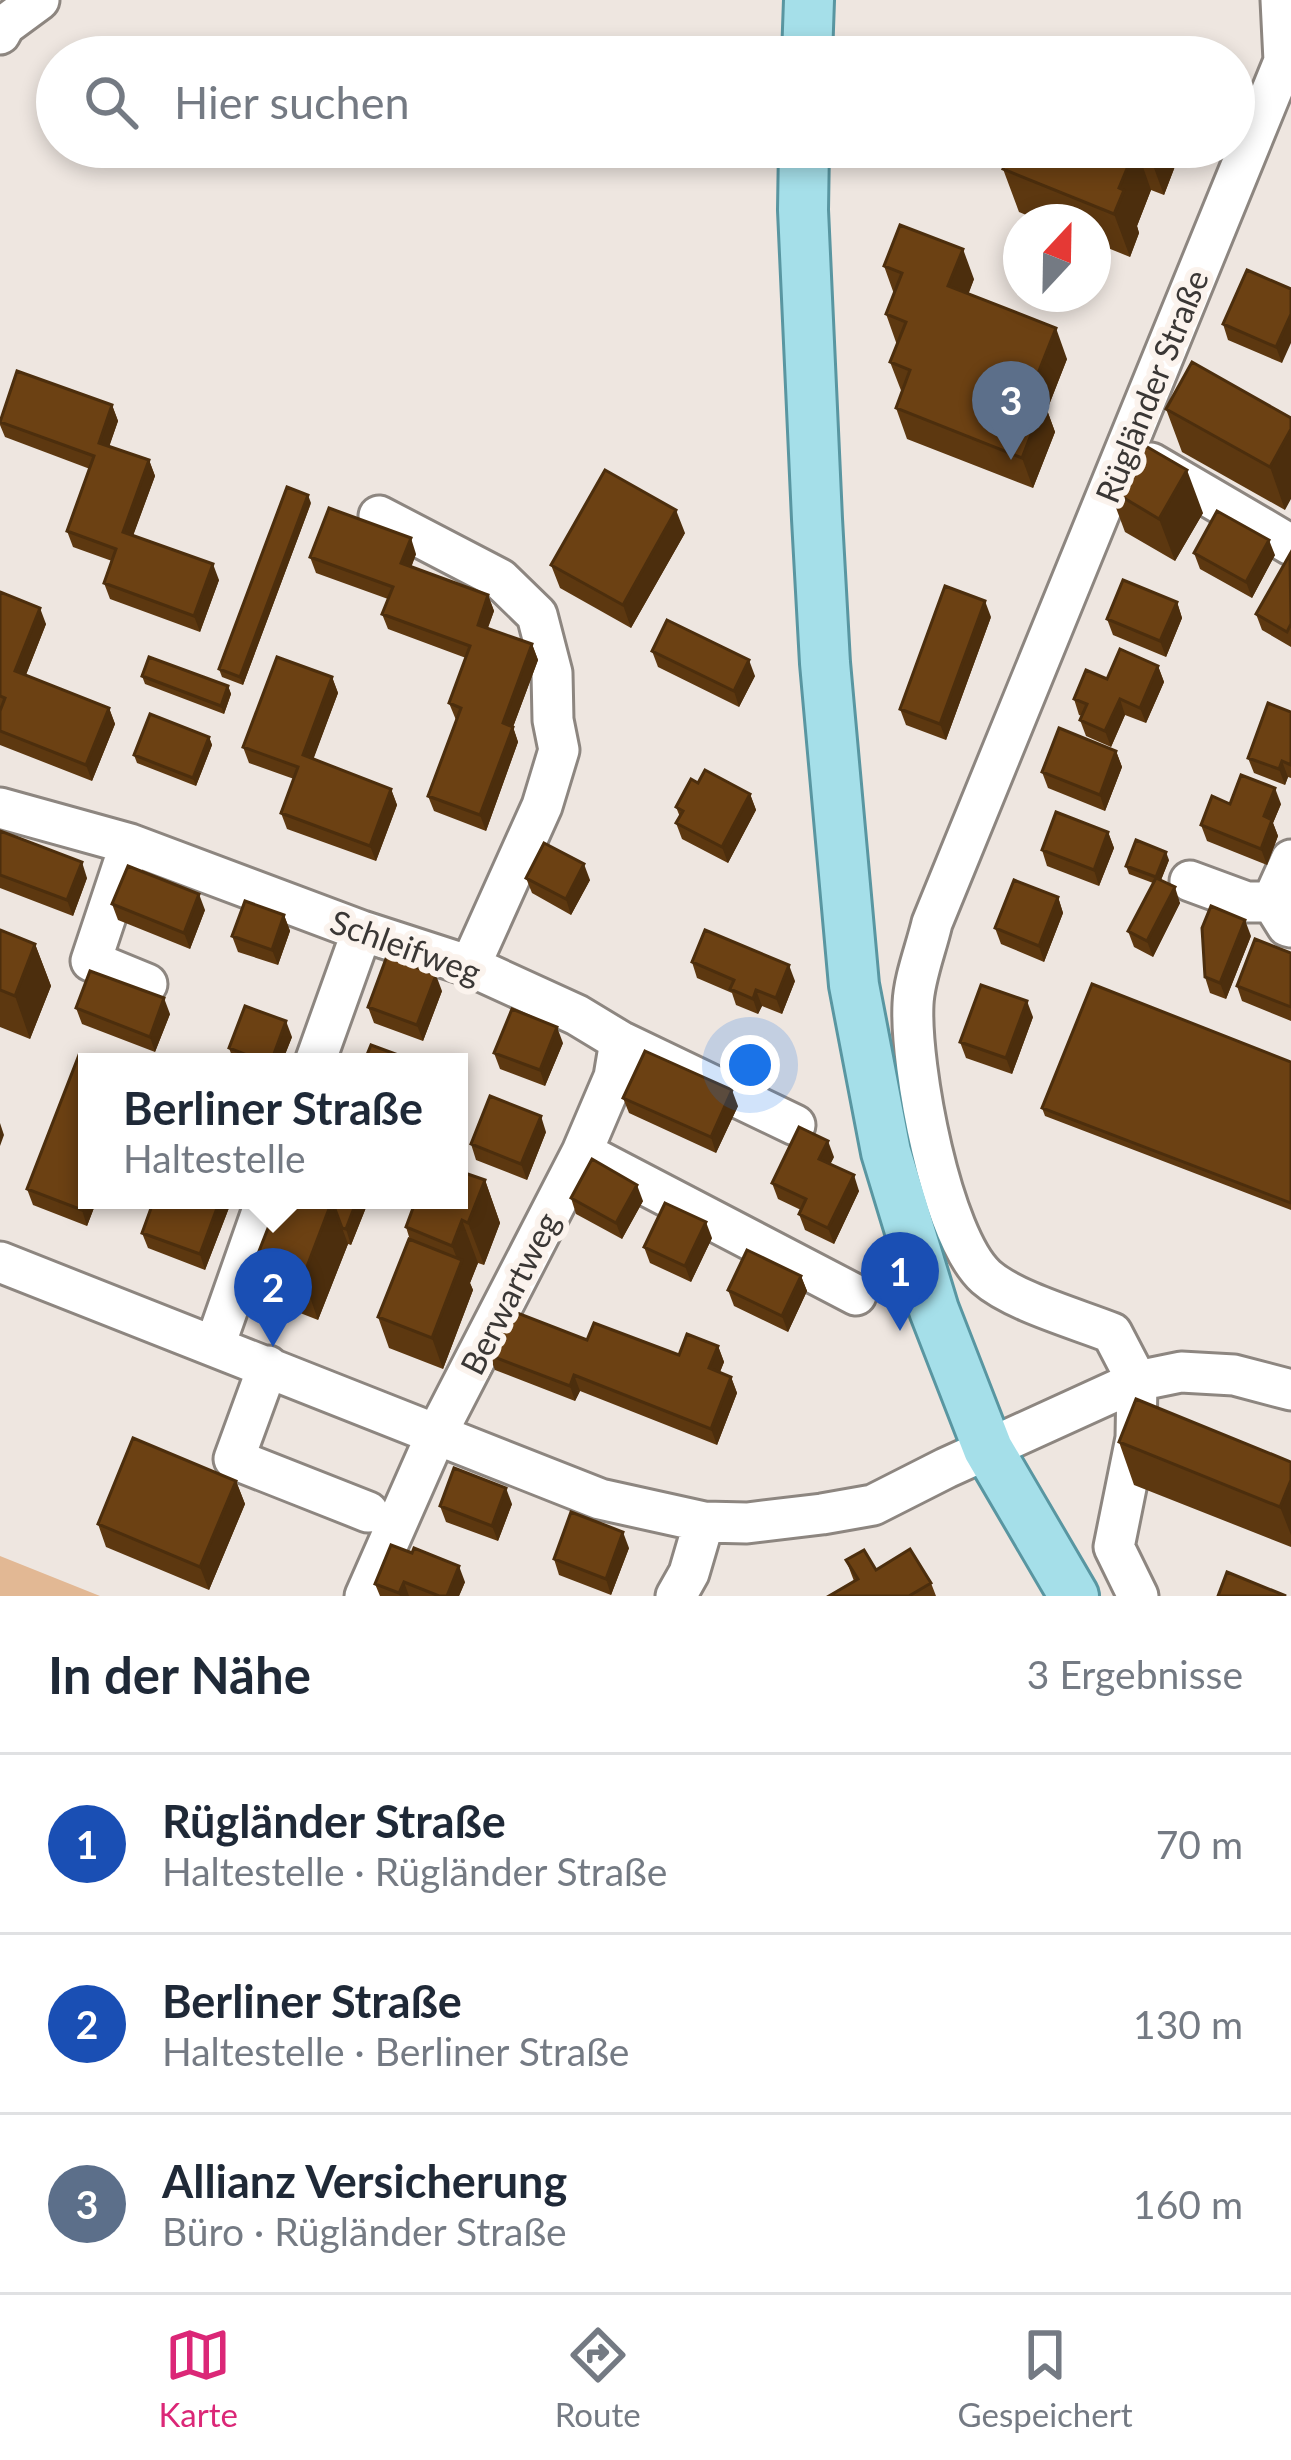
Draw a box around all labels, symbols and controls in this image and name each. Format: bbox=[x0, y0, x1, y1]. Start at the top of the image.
search box bbox=[36, 36, 1255, 168]
icon: search bbox=[78, 69, 144, 135]
text: Hier suchen bbox=[174, 75, 410, 129]
north arrow bbox=[1003, 204, 1111, 312]
street label: Rügländer Straße bbox=[1086, 264, 1216, 508]
pin: 3 bbox=[972, 361, 1050, 460]
street label: Schleifweg bbox=[325, 900, 487, 992]
your location bbox=[720, 1035, 780, 1095]
popup bbox=[78, 1053, 468, 1209]
text: Berliner Straße bbox=[123, 1081, 423, 1135]
text: Haltestelle bbox=[123, 1135, 306, 1181]
street label: Berwartweg bbox=[451, 1205, 567, 1381]
pin: 1 bbox=[861, 1232, 939, 1331]
pin: 2 bbox=[234, 1248, 312, 1347]
text: In der Nähe bbox=[48, 1644, 311, 1705]
text: 3 Ergebnisse bbox=[1027, 1651, 1243, 1697]
text: Rügländer Straße bbox=[162, 1794, 506, 1848]
text: 1 bbox=[76, 1821, 98, 1867]
text: 70 m bbox=[1156, 1821, 1243, 1867]
text: Haltestelle · Rügländer Straße bbox=[162, 1848, 667, 1894]
text: Berliner Straße bbox=[162, 1974, 462, 2028]
text: 2 bbox=[76, 2001, 98, 2047]
text: 130 m bbox=[1133, 2001, 1243, 2047]
text: Haltestelle · Berliner Straße bbox=[162, 2028, 629, 2074]
text: Allianz Versicherung bbox=[162, 2154, 567, 2208]
text: 3 bbox=[76, 2181, 98, 2227]
text: 160 m bbox=[1133, 2181, 1243, 2227]
text: Büro · Rügländer Straße bbox=[162, 2208, 567, 2254]
tab: Karte bbox=[158, 2322, 238, 2434]
tab: Route bbox=[555, 2322, 641, 2434]
tab: Gespeichert bbox=[958, 2322, 1133, 2434]

